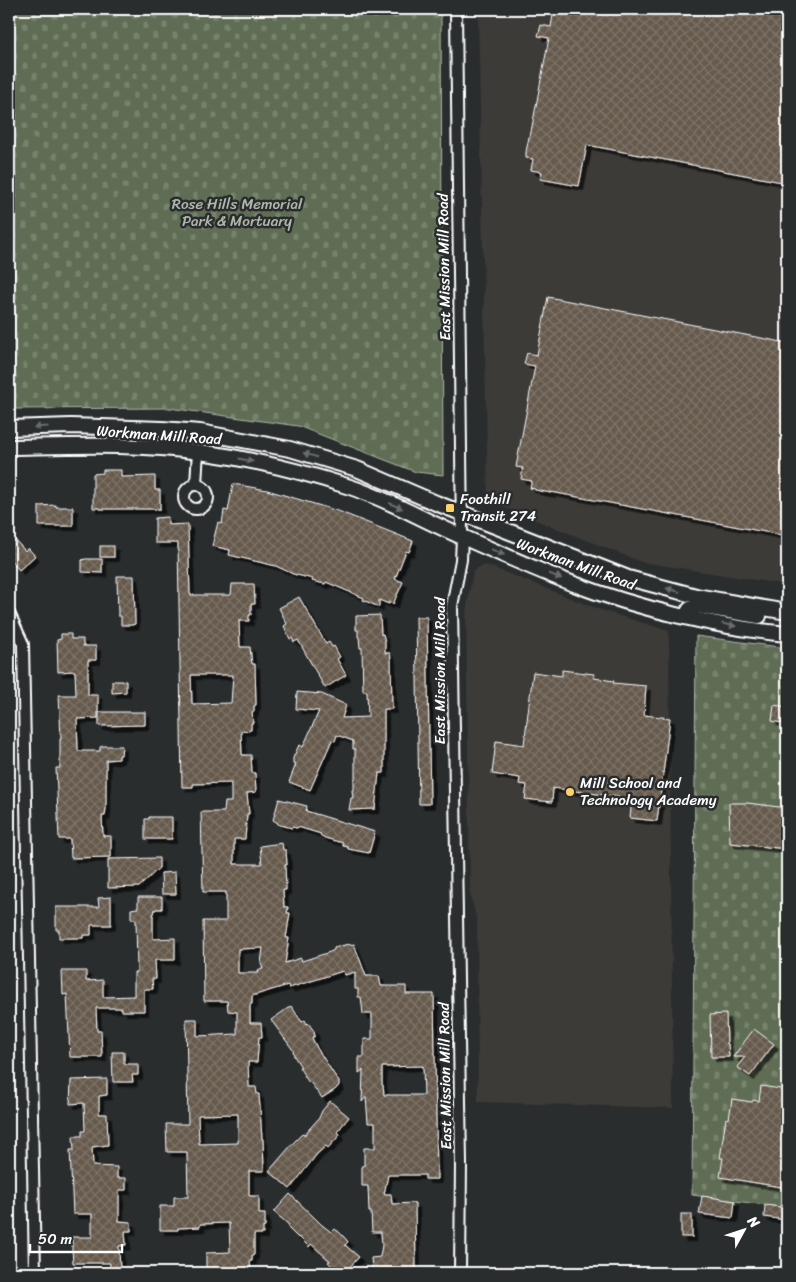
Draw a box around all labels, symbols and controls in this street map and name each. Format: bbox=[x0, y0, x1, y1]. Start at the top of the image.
park label: Rose Hills Memorial Park & Mortuary bbox=[172, 191, 303, 234]
street label: East Mission Mill Road bbox=[430, 192, 458, 341]
street label: Workman Mill Road bbox=[96, 418, 224, 452]
one-way arrow bbox=[33, 423, 49, 431]
one-way arrow bbox=[302, 451, 317, 459]
one-way arrow bbox=[239, 456, 254, 464]
place label: Foothill Transit 274 bbox=[460, 486, 536, 529]
marker: Foothill Transit 274 bbox=[444, 502, 456, 514]
one-way arrow bbox=[389, 503, 403, 511]
street label: Workman Mill Road bbox=[513, 530, 640, 598]
one-way arrow bbox=[491, 549, 505, 557]
one-way arrow bbox=[548, 572, 563, 580]
one-way arrow bbox=[666, 586, 681, 594]
street label: East Mission Mill Road bbox=[427, 596, 453, 745]
one-way arrow bbox=[721, 622, 737, 630]
place label: Mill School and Technology Academy bbox=[580, 770, 717, 813]
marker: Mill School and Technology Academy bbox=[564, 786, 576, 798]
street label: East Mission Mill Road bbox=[431, 1001, 459, 1150]
north arrow bbox=[718, 1204, 768, 1254]
text: N bbox=[740, 1209, 766, 1234]
scale bar bbox=[30, 1222, 122, 1254]
text: 50 m bbox=[38, 1226, 73, 1252]

